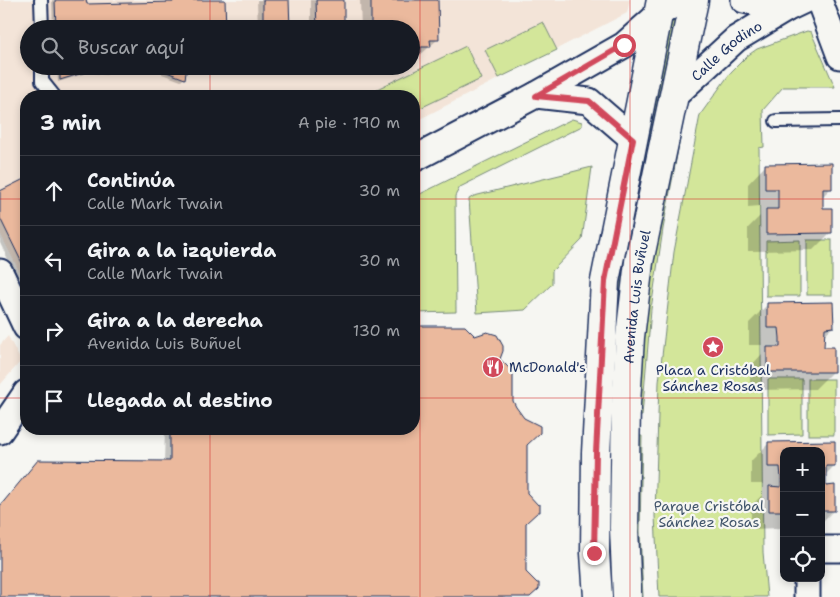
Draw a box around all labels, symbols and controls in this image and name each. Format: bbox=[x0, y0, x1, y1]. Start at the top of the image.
street label: Calle Godino bbox=[687, 17, 765, 85]
search box bbox=[20, 20, 420, 75]
icon: search bbox=[38, 34, 66, 62]
route start bbox=[613, 34, 636, 57]
text: Buscar aquí bbox=[78, 35, 184, 60]
text: 3 min bbox=[40, 109, 101, 137]
text: A pie · 190 m bbox=[298, 112, 400, 133]
text: Continúa bbox=[87, 168, 175, 193]
icon: ahead bbox=[40, 177, 68, 205]
text: 30 m bbox=[359, 180, 400, 201]
text: Calle Mark Twain bbox=[87, 193, 223, 214]
street label: Avenida Luis Buñuel bbox=[619, 227, 655, 364]
text: Gira a la izquierda bbox=[87, 238, 276, 263]
icon: left bbox=[40, 247, 68, 275]
text: 30 m bbox=[359, 250, 400, 271]
text: Calle Mark Twain bbox=[87, 263, 223, 284]
text: Gira a la derecha bbox=[87, 308, 263, 333]
icon: right bbox=[40, 317, 68, 345]
text: 130 m bbox=[353, 320, 400, 341]
text: Avenida Luis Buñuel bbox=[87, 333, 241, 354]
place icon: Placa a Cristóbal Sánchez Rosas bbox=[701, 335, 725, 359]
restaurant icon: McDonald's bbox=[481, 355, 505, 379]
place label: McDonald's bbox=[509, 358, 586, 376]
place label: Placa a Cristóbal Sánchez Rosas bbox=[656, 361, 771, 395]
icon: arrive bbox=[40, 387, 68, 415]
text: Llegada al destino bbox=[87, 388, 273, 413]
map controls bbox=[780, 447, 825, 582]
button: + bbox=[780, 447, 825, 492]
button: − bbox=[780, 492, 825, 537]
park label: Parque Cristóbal Sánchez Rosas bbox=[654, 497, 765, 531]
button: locate bbox=[780, 537, 825, 582]
route end bbox=[583, 542, 606, 565]

